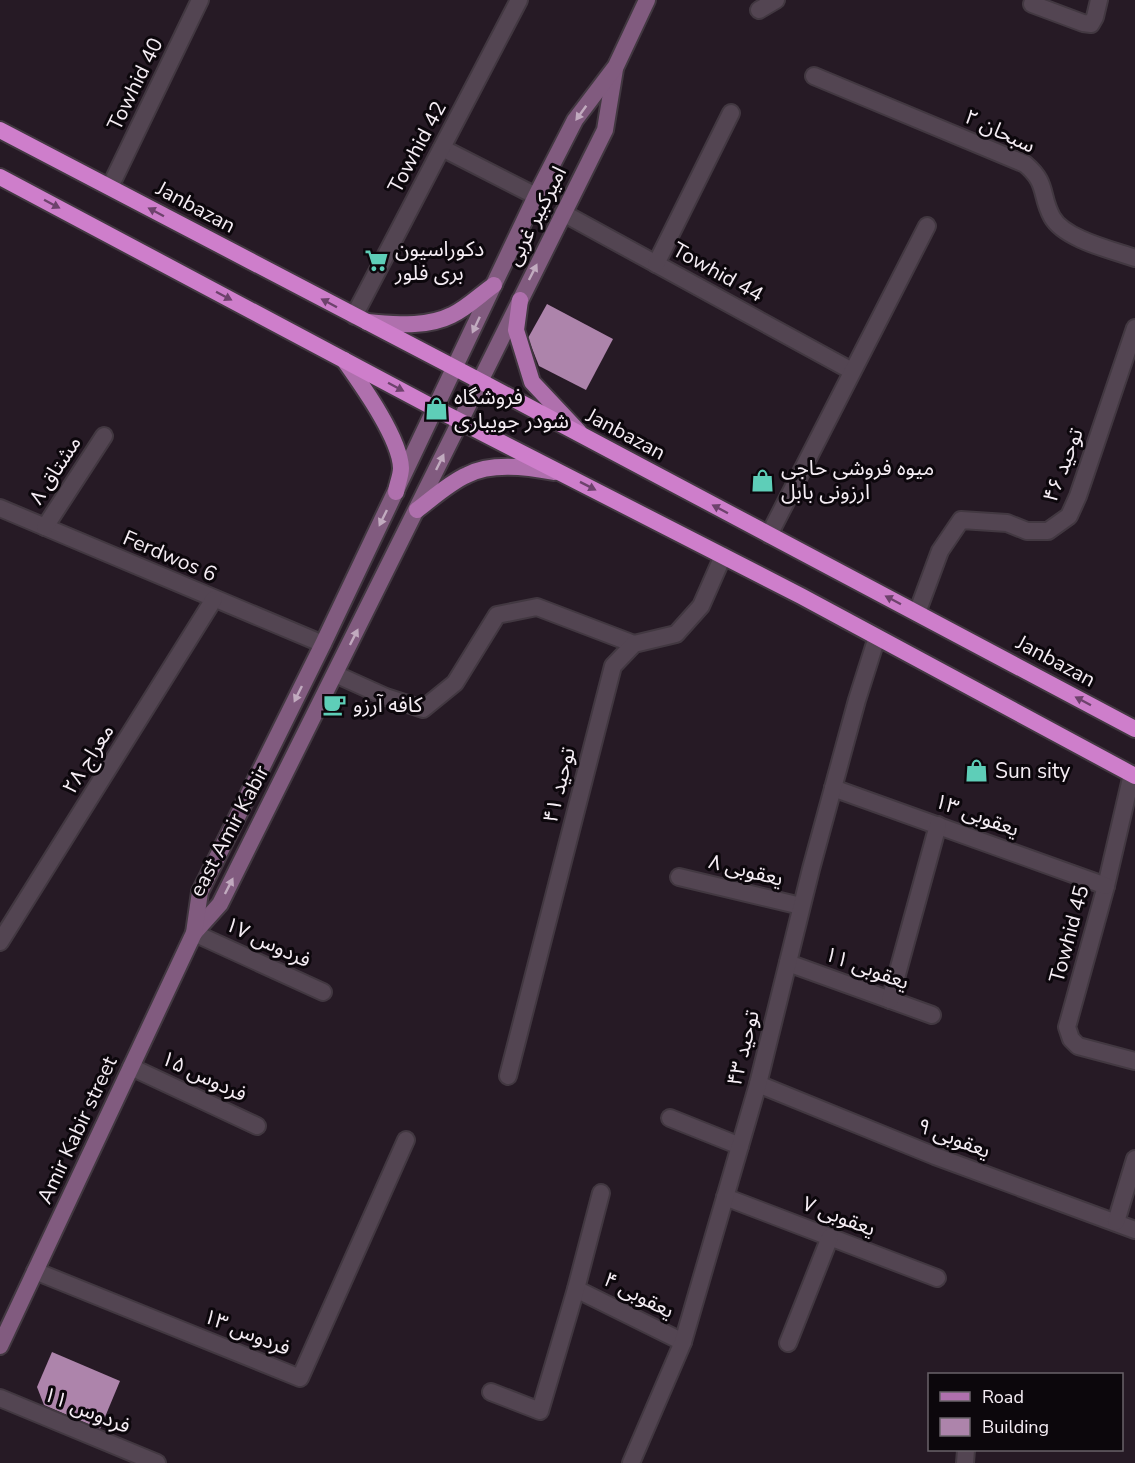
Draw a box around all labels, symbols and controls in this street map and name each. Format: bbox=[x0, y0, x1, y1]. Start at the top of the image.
street label: Towhid 40 bbox=[101, 33, 169, 135]
street label: Towhid 42 bbox=[381, 96, 453, 198]
street label: سبحان ۲ bbox=[960, 102, 1040, 160]
one-way arrow bbox=[575, 105, 587, 120]
street label: امیرکبیر غربی bbox=[499, 161, 573, 271]
street label: Janbazan bbox=[151, 174, 241, 240]
one-way arrow bbox=[43, 199, 60, 209]
one-way arrow bbox=[148, 207, 165, 216]
place label: دکوراسیون بری فلور bbox=[394, 235, 484, 287]
street label: Towhid 44 bbox=[668, 236, 768, 308]
supermarket icon: دکوراسیون بری فلور bbox=[364, 248, 390, 274]
one-way arrow bbox=[529, 264, 538, 281]
one-way arrow bbox=[216, 291, 233, 301]
one-way arrow bbox=[320, 298, 338, 308]
one-way arrow bbox=[471, 316, 480, 333]
one-way arrow bbox=[388, 382, 405, 392]
place label: فروشگاه شودر جویباری bbox=[454, 383, 569, 435]
shop icon: فروشگاه شودر جویباری bbox=[423, 396, 449, 422]
street label: Janbazan bbox=[581, 401, 671, 467]
street label: توحید ۴۶ bbox=[1036, 424, 1090, 506]
street label: مشتاق ۸ bbox=[22, 430, 88, 510]
one-way arrow bbox=[436, 454, 445, 471]
place label: میوه فروشی حاجی ارزونی بابل bbox=[781, 454, 934, 506]
shop icon: میوه فروشی حاجی ارزونی بابل bbox=[750, 467, 776, 493]
one-way arrow bbox=[579, 481, 597, 491]
one-way arrow bbox=[712, 504, 729, 514]
one-way arrow bbox=[378, 510, 388, 527]
street label: Ferdwos 6 bbox=[119, 524, 221, 588]
one-way arrow bbox=[884, 595, 901, 605]
one-way arrow bbox=[349, 628, 358, 645]
street label: Janbazan bbox=[1011, 628, 1101, 694]
one-way arrow bbox=[294, 685, 303, 702]
place label: کافه آرزو bbox=[353, 691, 423, 719]
cafe icon: کافه آرزو bbox=[322, 692, 348, 718]
one-way arrow bbox=[1075, 697, 1092, 706]
street label: معراج ۲۸ bbox=[56, 719, 121, 800]
street label: توحید ۴۱ bbox=[536, 744, 582, 826]
place label: Sun sity bbox=[995, 757, 1070, 785]
shop icon: Sun sity bbox=[964, 758, 990, 784]
street label: east Amir Kabir bbox=[183, 760, 276, 902]
street label: یعقوبی ۱۳ bbox=[931, 787, 1023, 843]
street label: یعقوبی ۸ bbox=[706, 847, 786, 893]
one-way arrow bbox=[224, 878, 234, 895]
street label: Towhid 45 bbox=[1043, 882, 1095, 986]
street label: فردوس ۱۷ bbox=[221, 910, 315, 974]
street label: یعقوبی ۱۱ bbox=[821, 940, 913, 996]
street label: توحید ۴۳ bbox=[720, 1007, 766, 1089]
street label: فردوس ۱۵ bbox=[157, 1044, 251, 1108]
street label: Amir Kabir street bbox=[31, 1051, 124, 1208]
street label: یعقوبی ۹ bbox=[913, 1111, 995, 1165]
street label: یعقوبی ۷ bbox=[798, 1189, 880, 1243]
street label: یعقوبی ۴ bbox=[599, 1265, 679, 1325]
street label: فردوس ۱۳ bbox=[199, 1302, 295, 1362]
legend bbox=[928, 1373, 1123, 1451]
street label: فردوس ۱۱ bbox=[39, 1380, 135, 1440]
text: Road bbox=[982, 1385, 1024, 1409]
text: Building bbox=[982, 1415, 1049, 1439]

